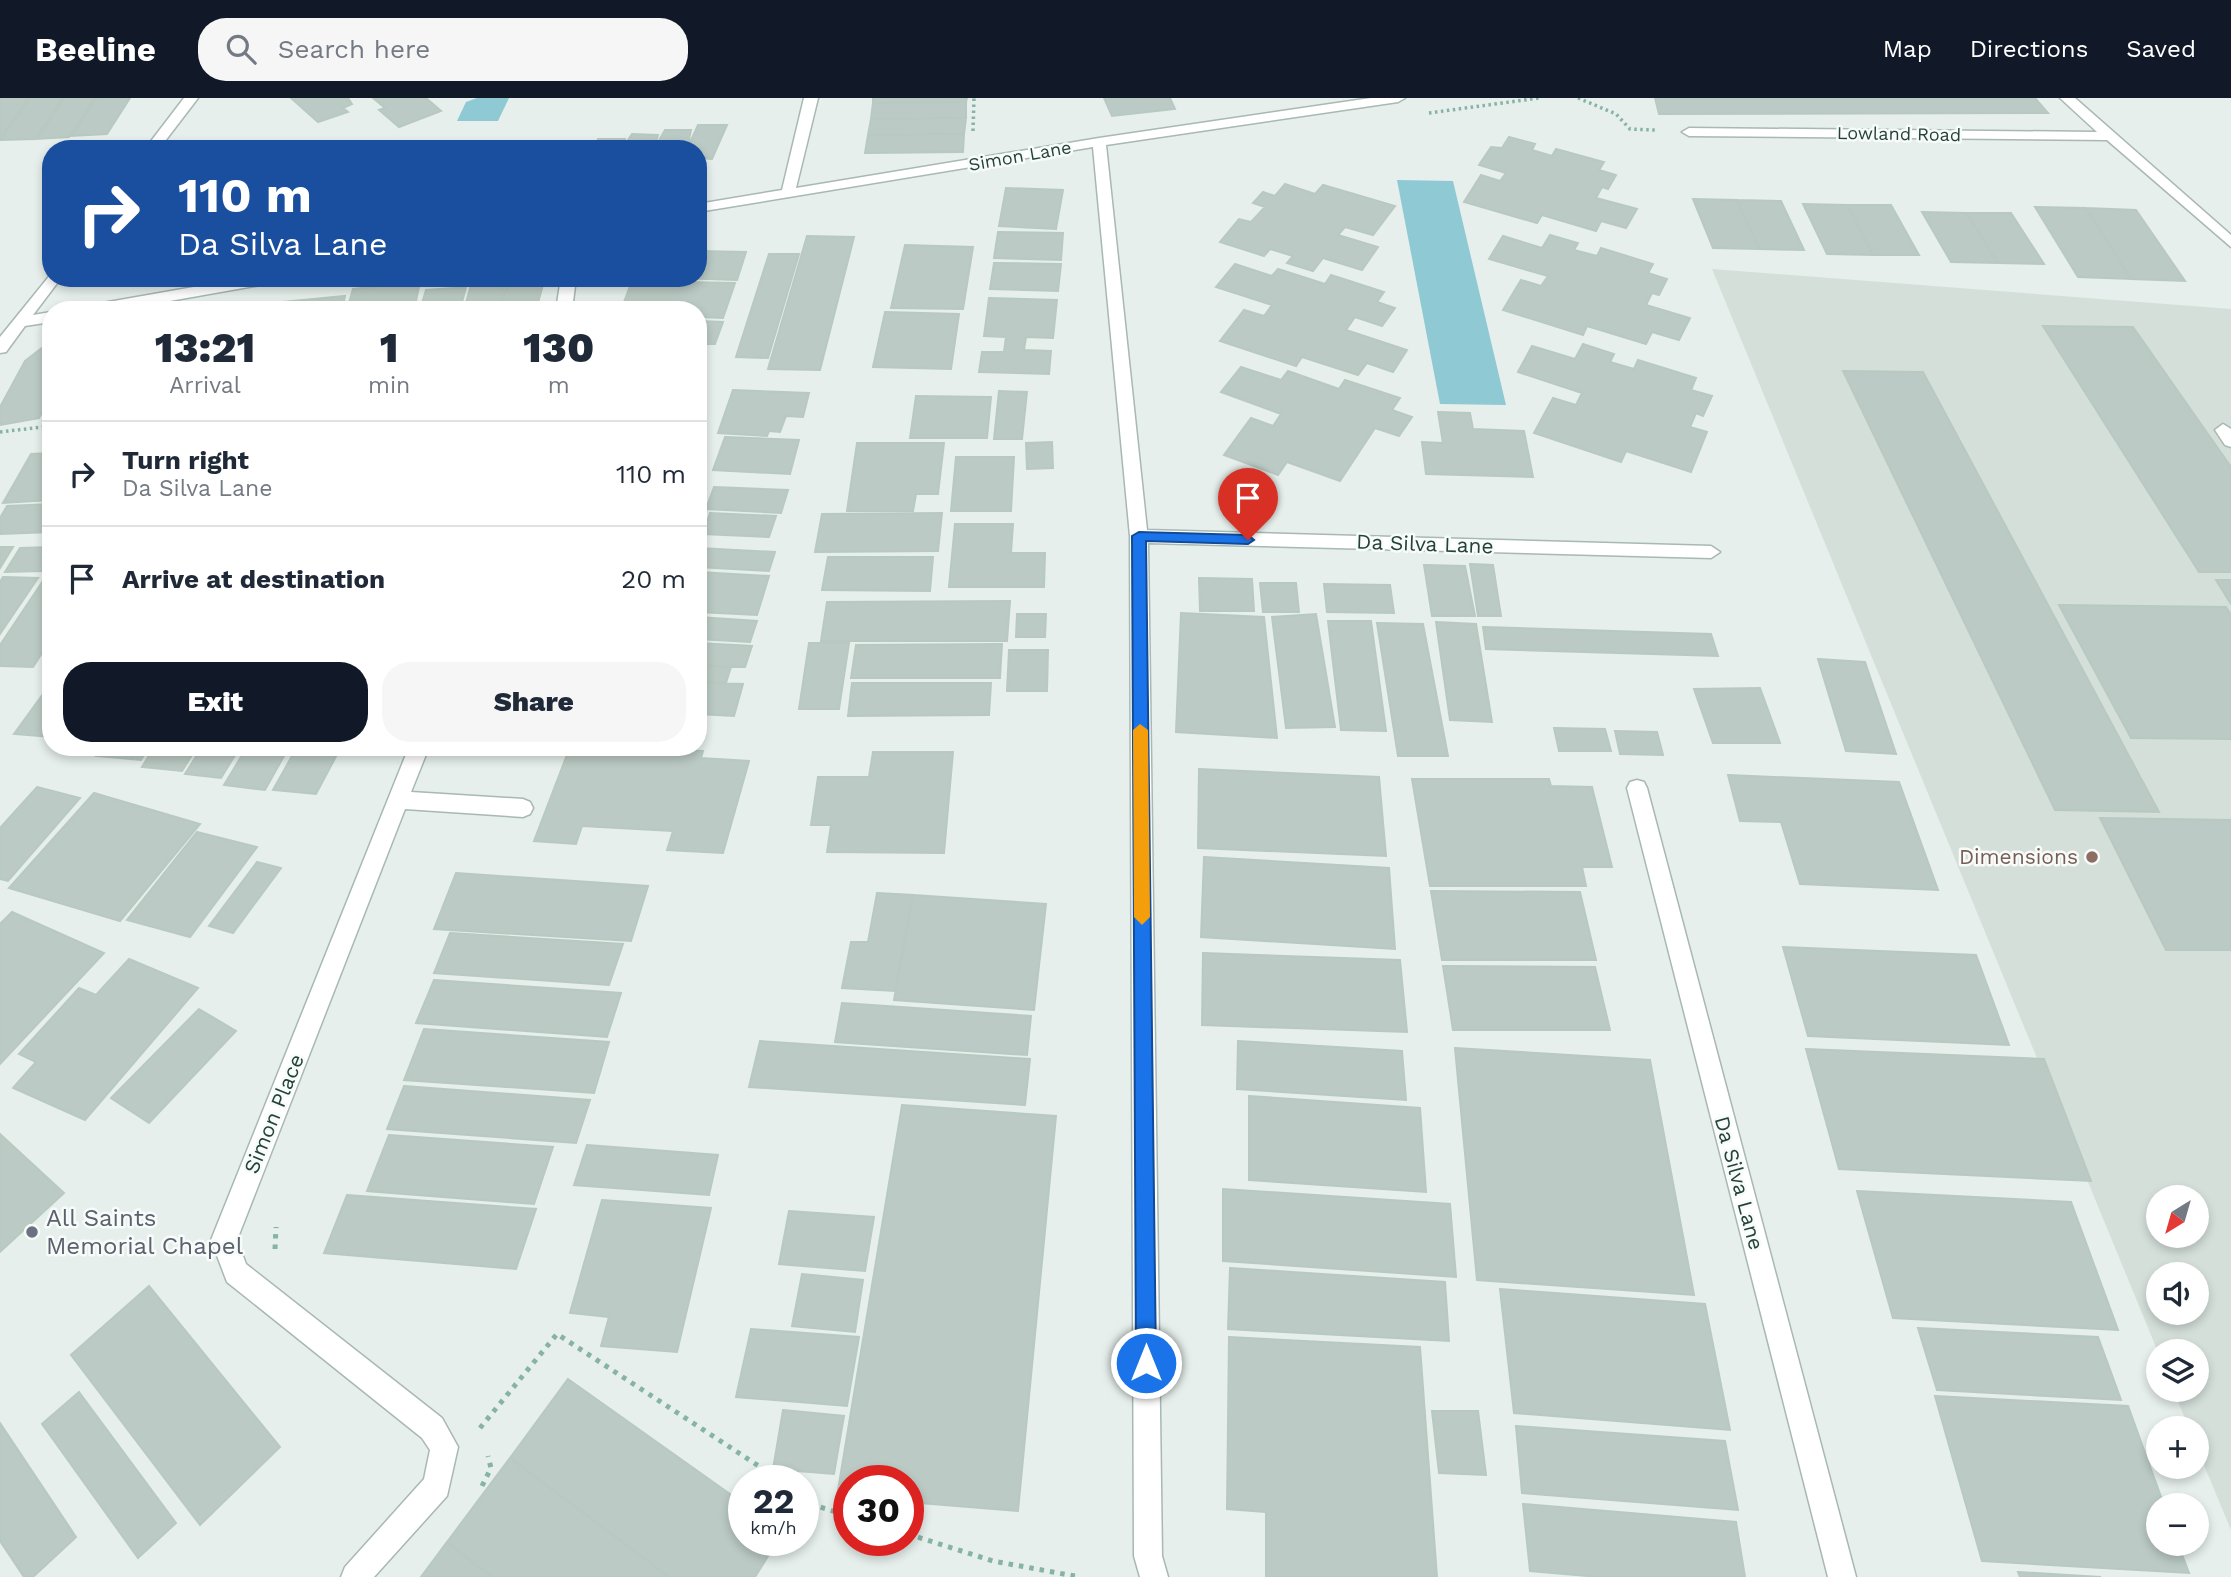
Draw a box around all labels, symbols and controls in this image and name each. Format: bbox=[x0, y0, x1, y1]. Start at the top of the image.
search box bbox=[198, 18, 688, 81]
text: Beeline bbox=[35, 30, 156, 69]
icon: search bbox=[222, 30, 260, 68]
text: Search here bbox=[278, 34, 430, 64]
text: Map bbox=[1883, 35, 1932, 63]
text: Directions bbox=[1970, 35, 2088, 63]
text: Saved bbox=[2126, 35, 2196, 63]
street label: Lowland Road bbox=[1837, 122, 1961, 145]
street label: Simon Lane bbox=[967, 136, 1073, 175]
text: 110 m bbox=[178, 166, 312, 224]
icon: right bbox=[63, 168, 154, 259]
text: Da Silva Lane bbox=[178, 225, 387, 263]
text: 13:21 bbox=[155, 323, 255, 372]
text: 1 bbox=[380, 323, 399, 372]
text: 130 bbox=[523, 323, 594, 372]
text: Arrival bbox=[169, 372, 241, 399]
text: min bbox=[368, 372, 410, 399]
text: m bbox=[548, 372, 570, 399]
text: Turn right bbox=[122, 445, 249, 475]
icon: right bbox=[63, 455, 101, 493]
text: 110 m bbox=[616, 459, 686, 489]
pin bbox=[1218, 468, 1278, 540]
text: Da Silva Lane bbox=[122, 475, 273, 502]
icon: arrive bbox=[1229, 479, 1267, 517]
street label: Da Silva Lane bbox=[1356, 529, 1494, 558]
icon: arrive bbox=[63, 560, 101, 598]
text: Arrive at destination bbox=[122, 564, 385, 594]
text: 20 m bbox=[621, 564, 686, 594]
button: Exit bbox=[63, 662, 368, 742]
button: Share bbox=[382, 662, 686, 742]
place label: Dimensions bbox=[1959, 844, 2078, 869]
marker: Dimensions bbox=[2084, 849, 2100, 865]
street label: Simon Place bbox=[238, 1050, 309, 1177]
street label: Da Silva Lane bbox=[1710, 1113, 1769, 1252]
north arrow bbox=[2146, 1185, 2208, 1248]
map controls bbox=[2146, 1185, 2209, 1556]
place label: All Saints Memorial Chapel bbox=[46, 1204, 244, 1260]
marker: All Saints Memorial Chapel bbox=[24, 1224, 40, 1240]
button: sound bbox=[2146, 1262, 2209, 1325]
position arrow bbox=[1109, 1326, 1183, 1400]
button: layers bbox=[2146, 1339, 2209, 1402]
button: + bbox=[2146, 1416, 2209, 1479]
speed limit sign: 30 bbox=[833, 1465, 924, 1556]
text: 22 bbox=[753, 1480, 794, 1522]
button: − bbox=[2146, 1493, 2209, 1556]
text: km/h bbox=[750, 1517, 797, 1538]

